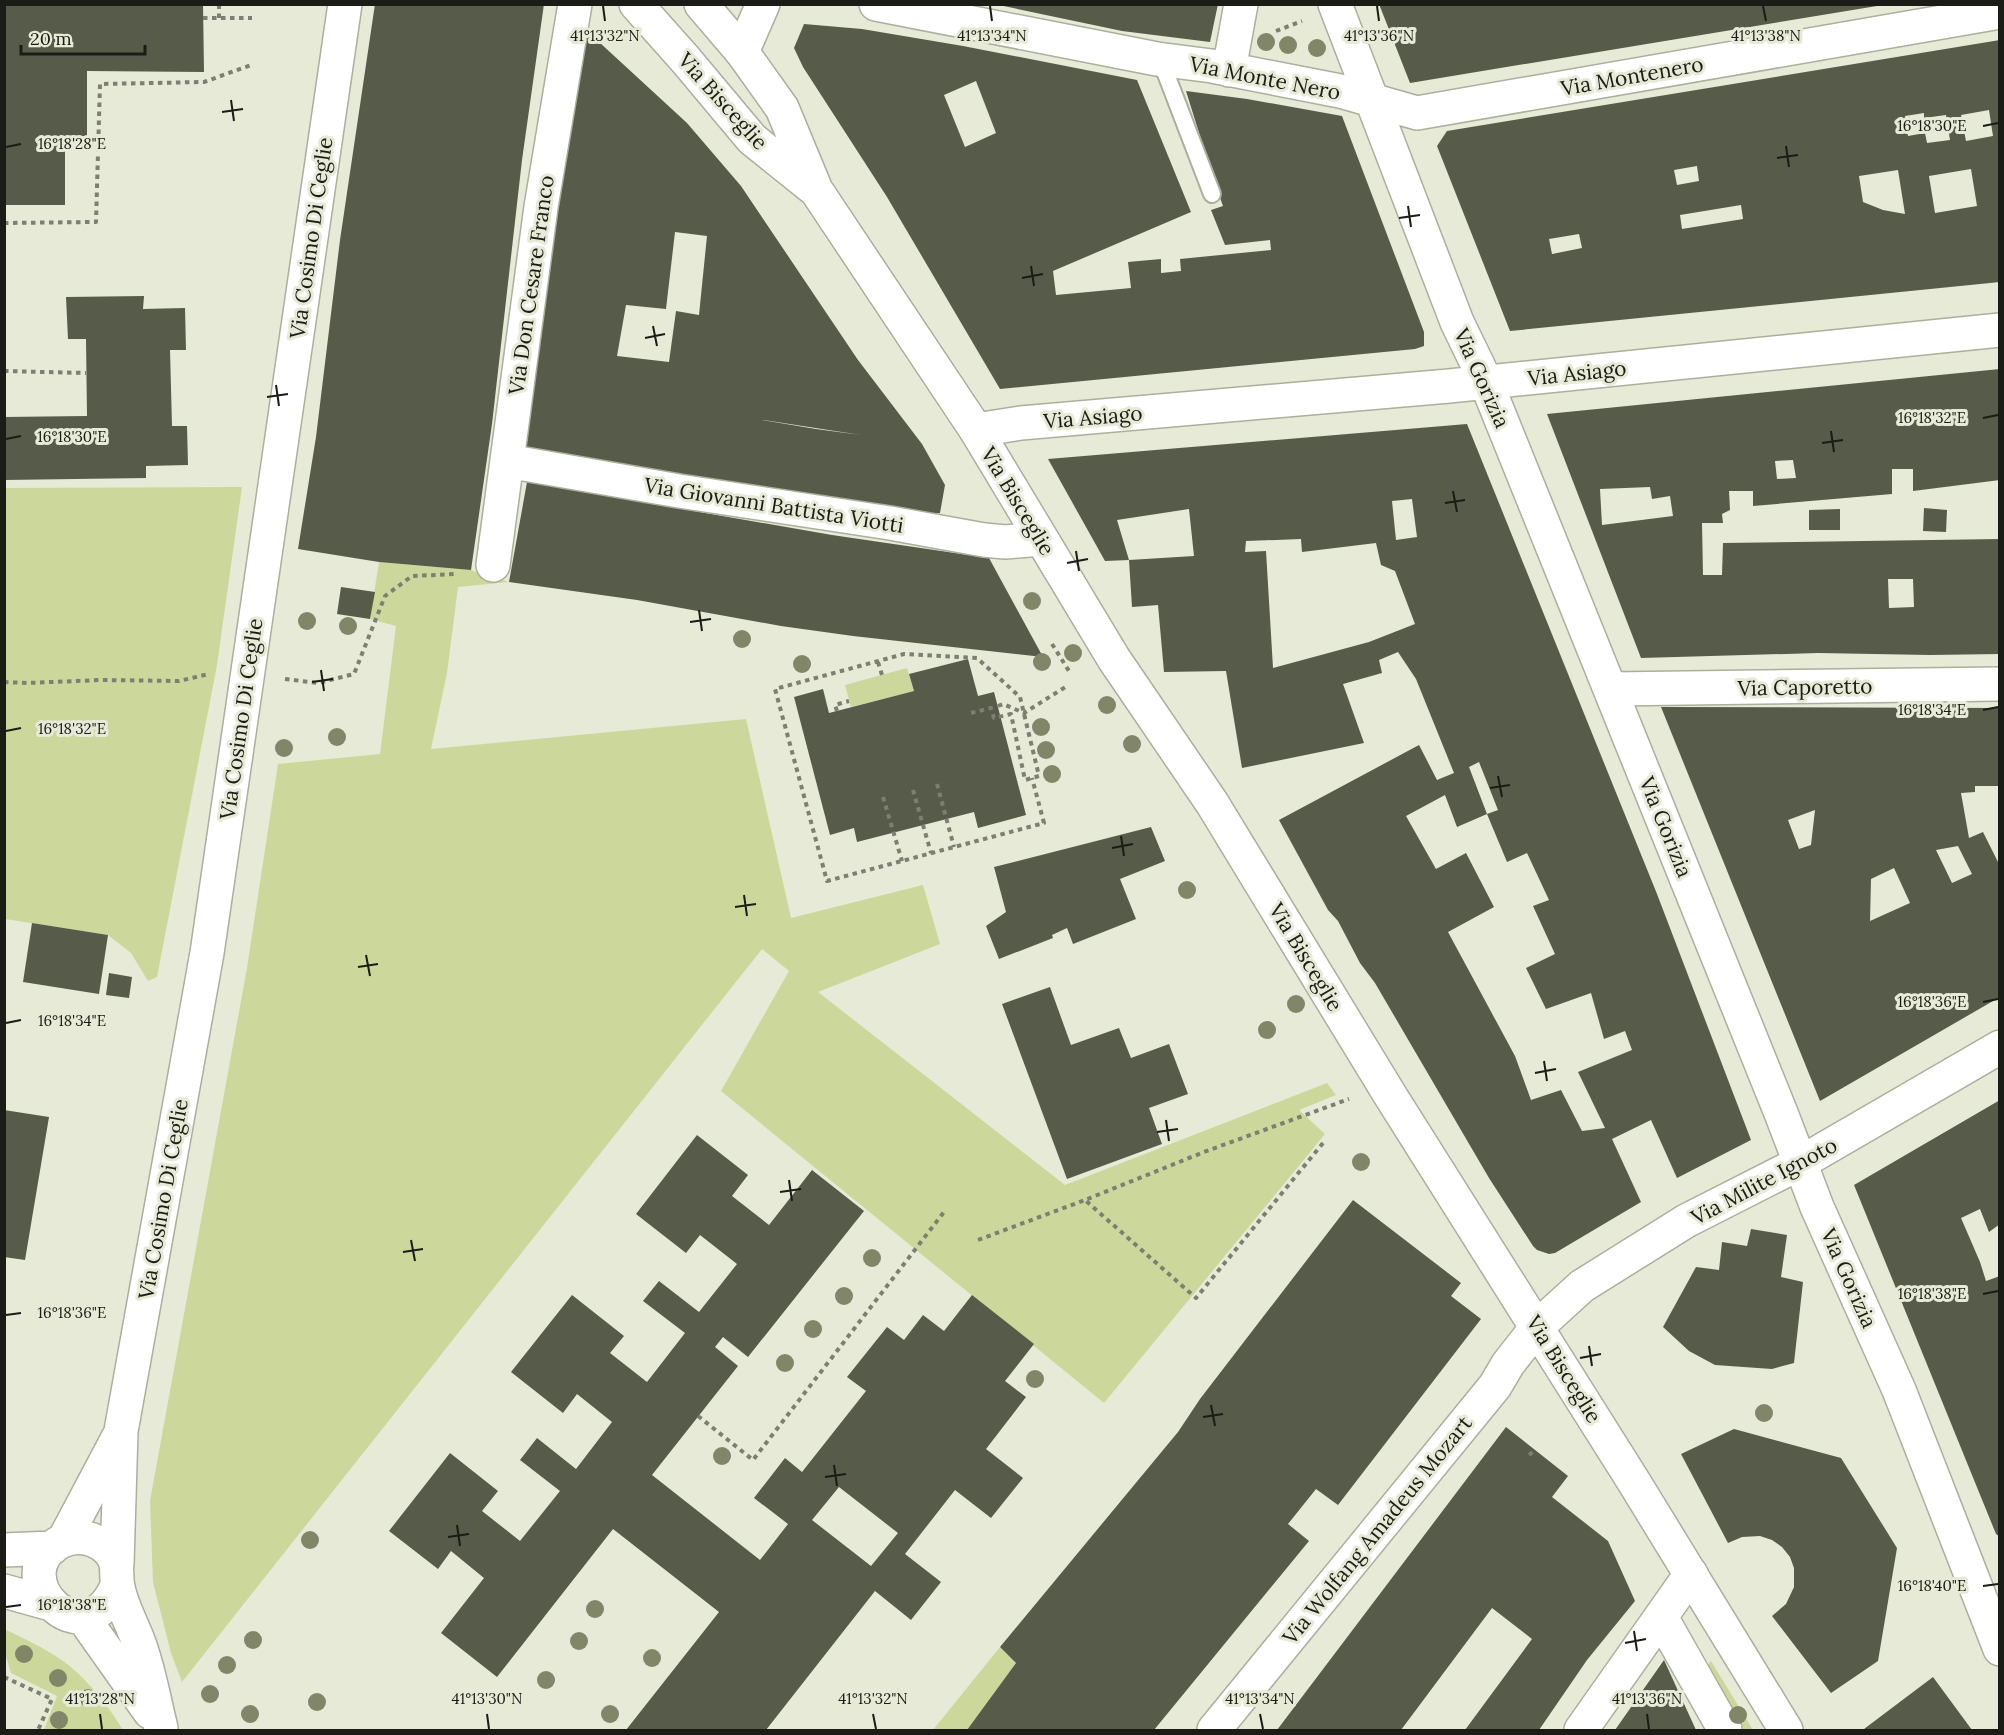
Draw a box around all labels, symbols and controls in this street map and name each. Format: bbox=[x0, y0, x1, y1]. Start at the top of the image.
scale bar bbox=[21, 18, 146, 56]
text: 41°13'32"N bbox=[570, 26, 640, 45]
text: 41°13'34"N bbox=[957, 26, 1027, 45]
text: 41°13'36"N bbox=[1344, 26, 1414, 45]
text: 41°13'38"N bbox=[1731, 26, 1801, 45]
text: 20 m bbox=[30, 27, 72, 50]
street label: Via Bisceglie bbox=[672, 46, 774, 155]
street label: Via Monte Nero bbox=[1186, 50, 1343, 106]
street label: Via Montenero bbox=[1558, 50, 1706, 102]
text: 16°18'30"E bbox=[1897, 116, 1967, 135]
text: 16°18'28"E bbox=[38, 134, 106, 153]
street label: Via Cosimo Di Ceglie bbox=[283, 136, 339, 341]
street label: Via Don Cesare Franco bbox=[502, 173, 560, 398]
street label: Via Gorizia bbox=[1448, 323, 1516, 432]
street label: Via Asiago bbox=[1525, 354, 1628, 392]
street label: Via Asiago bbox=[1041, 399, 1144, 435]
text: 16°18'32"E bbox=[1898, 408, 1966, 427]
text: 16°18'30"E bbox=[37, 427, 107, 446]
street label: Via Bisceglie bbox=[975, 441, 1061, 560]
street label: Via Giovanni Battista Viotti bbox=[641, 471, 906, 539]
street label: Via Cosimo Di Ceglie bbox=[213, 617, 269, 822]
street label: Via Caporetto bbox=[1736, 672, 1873, 702]
text: 16°18'34"E bbox=[1898, 700, 1966, 719]
text: 16°18'32"E bbox=[38, 719, 106, 738]
street label: Via Gorizia bbox=[1633, 772, 1699, 882]
street label: Via Bisceglie bbox=[1263, 897, 1349, 1016]
text: 16°18'36"E bbox=[1898, 992, 1966, 1011]
text: 16°18'34"E bbox=[38, 1011, 106, 1030]
street label: Via Cosimo Di Ceglie bbox=[132, 1097, 194, 1302]
street label: Via Milite Ignoto bbox=[1685, 1131, 1842, 1231]
street label: Via Gorizia bbox=[1815, 1223, 1883, 1332]
text: 16°18'38"E bbox=[1898, 1284, 1966, 1303]
text: 16°18'36"E bbox=[38, 1303, 106, 1322]
street label: Via Bisceglie bbox=[1520, 1309, 1608, 1428]
street label: Via Wolfang Amadeus Mozart bbox=[1276, 1410, 1478, 1651]
text: 16°18'40"E bbox=[1898, 1576, 1966, 1595]
text: 16°18'38"E bbox=[38, 1595, 106, 1614]
text: 41°13'28"N bbox=[65, 1689, 135, 1708]
text: 41°13'30"N bbox=[452, 1689, 522, 1708]
text: 41°13'32"N bbox=[838, 1689, 908, 1708]
text: 41°13'34"N bbox=[1225, 1689, 1295, 1708]
text: 41°13'36"N bbox=[1612, 1689, 1682, 1708]

